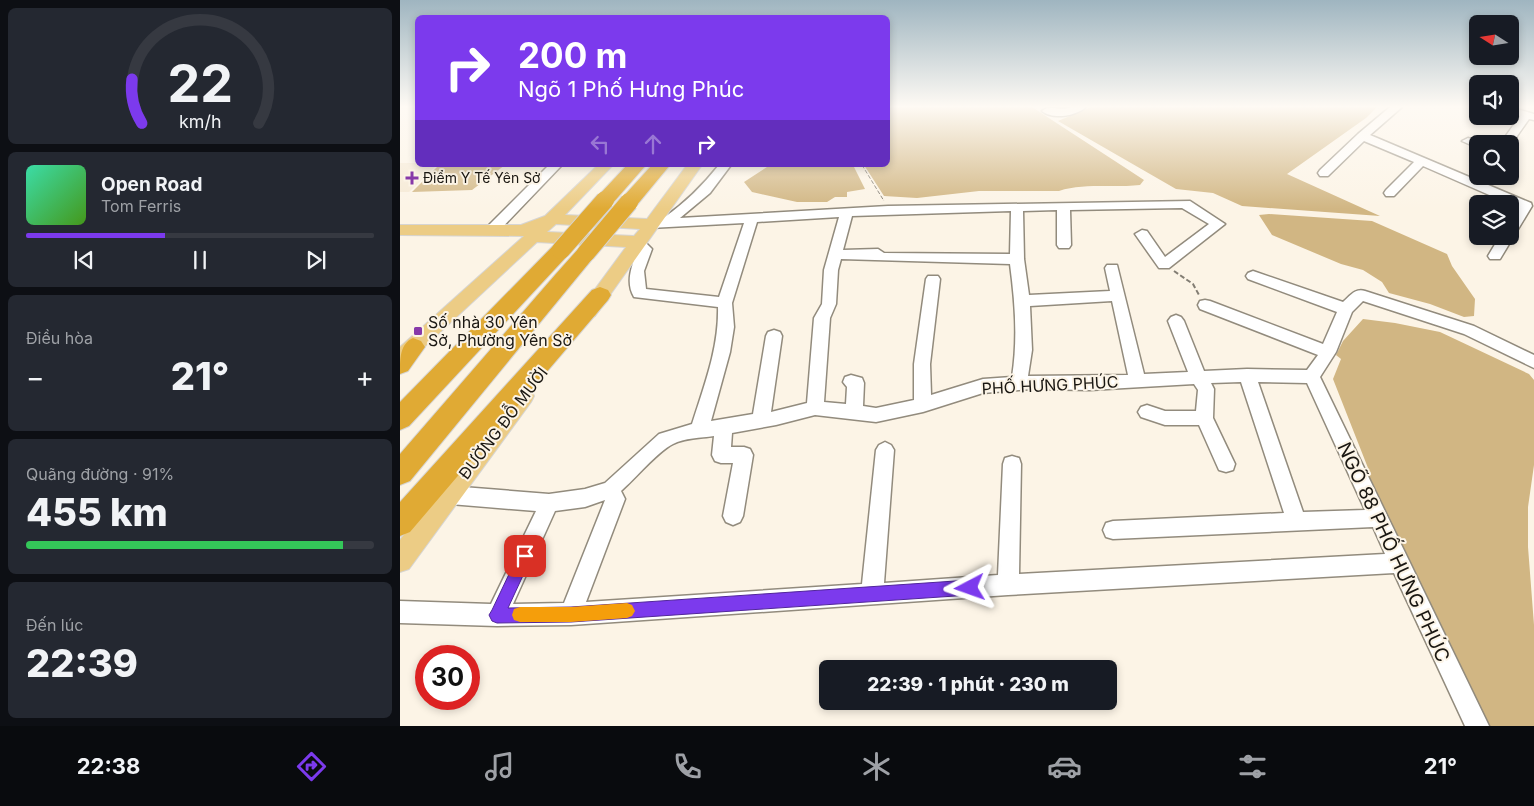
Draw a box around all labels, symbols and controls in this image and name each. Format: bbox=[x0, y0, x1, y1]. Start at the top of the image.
north arrow bbox=[1469, 15, 1519, 65]
map controls bbox=[1469, 15, 1519, 245]
text: 200 m bbox=[518, 34, 627, 76]
icon: right bbox=[435, 35, 500, 100]
text: 22 bbox=[167, 52, 233, 115]
button: sound bbox=[1469, 75, 1519, 125]
text: Ngõ 1 Phố Hưng Phúc bbox=[518, 76, 744, 102]
text: km/h bbox=[179, 111, 221, 132]
icon: left bbox=[586, 130, 614, 158]
icon: ahead bbox=[639, 130, 667, 158]
icon: right bbox=[692, 130, 720, 158]
button: search bbox=[1469, 135, 1519, 185]
place label: Điểm Y Tế Yên Sở bbox=[423, 169, 540, 186]
marker: Điểm Y Tế Yên Sở bbox=[405, 171, 419, 185]
text: Open Road bbox=[101, 173, 202, 196]
button: layers bbox=[1469, 195, 1519, 245]
text: Tom Ferris bbox=[101, 196, 181, 216]
icon: previous bbox=[70, 246, 98, 274]
icon: pause bbox=[186, 246, 214, 274]
icon: next bbox=[302, 246, 330, 274]
place label: Số nhà 30 Yên Sở, Phường Yên Sở bbox=[428, 312, 572, 350]
marker: Số nhà 30 Yên Sở, Phường Yên Sở bbox=[412, 325, 424, 337]
text: Điều hòa bbox=[26, 328, 93, 348]
text: 21° bbox=[171, 353, 229, 399]
text: − bbox=[26, 360, 45, 394]
text: + bbox=[355, 360, 374, 394]
street label: ĐƯỜNG ĐỖ MƯỜI bbox=[453, 362, 552, 483]
street label: PHỐ HƯNG PHÚC bbox=[981, 369, 1119, 399]
street label: NGÕ 88 PHỐ HƯNG PHÚC bbox=[1332, 437, 1457, 666]
text: Quãng đường · 91% bbox=[26, 464, 174, 484]
text: 455 km bbox=[26, 489, 168, 535]
pin bbox=[504, 535, 546, 577]
icon: arrive bbox=[511, 542, 539, 570]
position arrow bbox=[943, 561, 995, 613]
text: Đến lúc bbox=[26, 615, 83, 635]
text: 22:39 bbox=[26, 640, 138, 686]
speed limit sign: 30 bbox=[415, 645, 480, 710]
text: 22:39 · 1 phút · 230 m bbox=[867, 673, 1069, 696]
icon: directions bbox=[294, 749, 329, 784]
icon: music bbox=[482, 749, 517, 784]
icon: phone bbox=[670, 749, 705, 784]
icon: climate bbox=[859, 749, 894, 784]
icon: car bbox=[1047, 749, 1082, 784]
icon: filters bbox=[1235, 749, 1270, 784]
text: 22:38 bbox=[77, 753, 140, 779]
text: 21° bbox=[1424, 753, 1457, 779]

